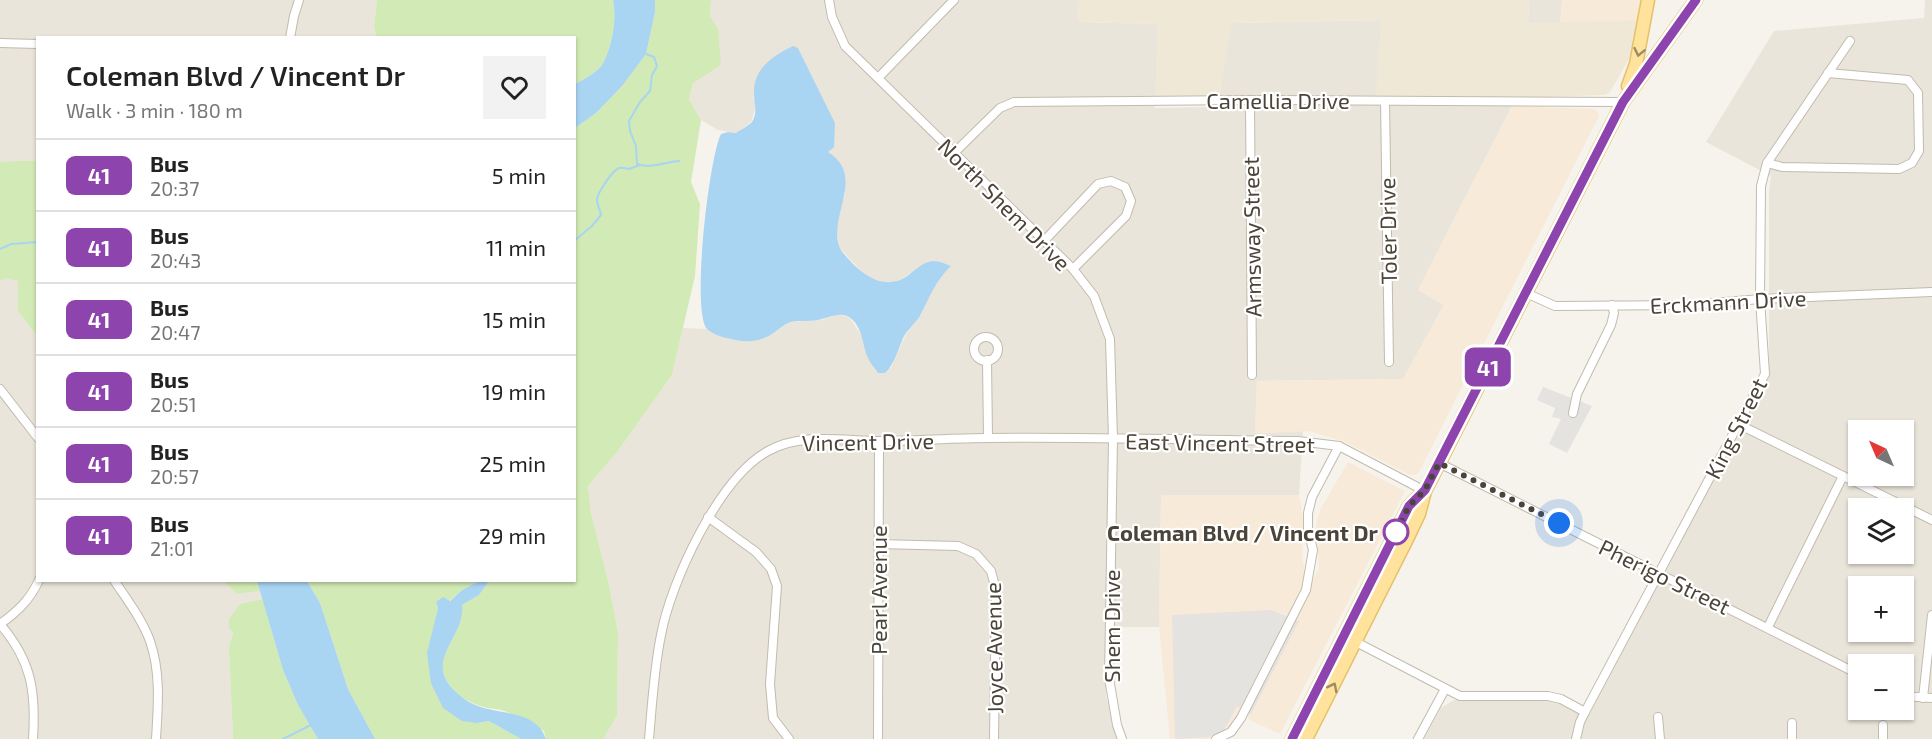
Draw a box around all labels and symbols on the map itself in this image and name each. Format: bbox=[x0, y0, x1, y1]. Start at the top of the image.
one-way arrow bbox=[1633, 46, 1646, 56]
street label: Camellia Drive bbox=[1206, 87, 1350, 113]
street label: North Shem Drive bbox=[933, 132, 1077, 276]
street label: Armsway Street bbox=[1237, 157, 1265, 317]
street label: Toler Drive bbox=[1373, 177, 1401, 285]
street label: Erckmann Drive bbox=[1649, 284, 1807, 318]
line badge: 41 bbox=[1461, 348, 1515, 386]
street label: King Street bbox=[1699, 373, 1771, 483]
north arrow bbox=[1848, 420, 1914, 486]
street label: Vincent Drive bbox=[802, 427, 934, 455]
street label: East Vincent Street bbox=[1125, 427, 1315, 457]
your location bbox=[1544, 508, 1574, 538]
place label: Coleman Blvd / Vincent Dr bbox=[1107, 519, 1379, 545]
marker: Coleman Blvd / Vincent Dr bbox=[1383, 519, 1409, 545]
street label: Pearl Avenue bbox=[865, 525, 891, 655]
street label: Pherigo Street bbox=[1595, 533, 1735, 619]
street label: Shem Drive bbox=[1098, 569, 1124, 683]
street label: Joyce Avenue bbox=[979, 582, 1007, 714]
one-way arrow bbox=[1326, 683, 1337, 693]

